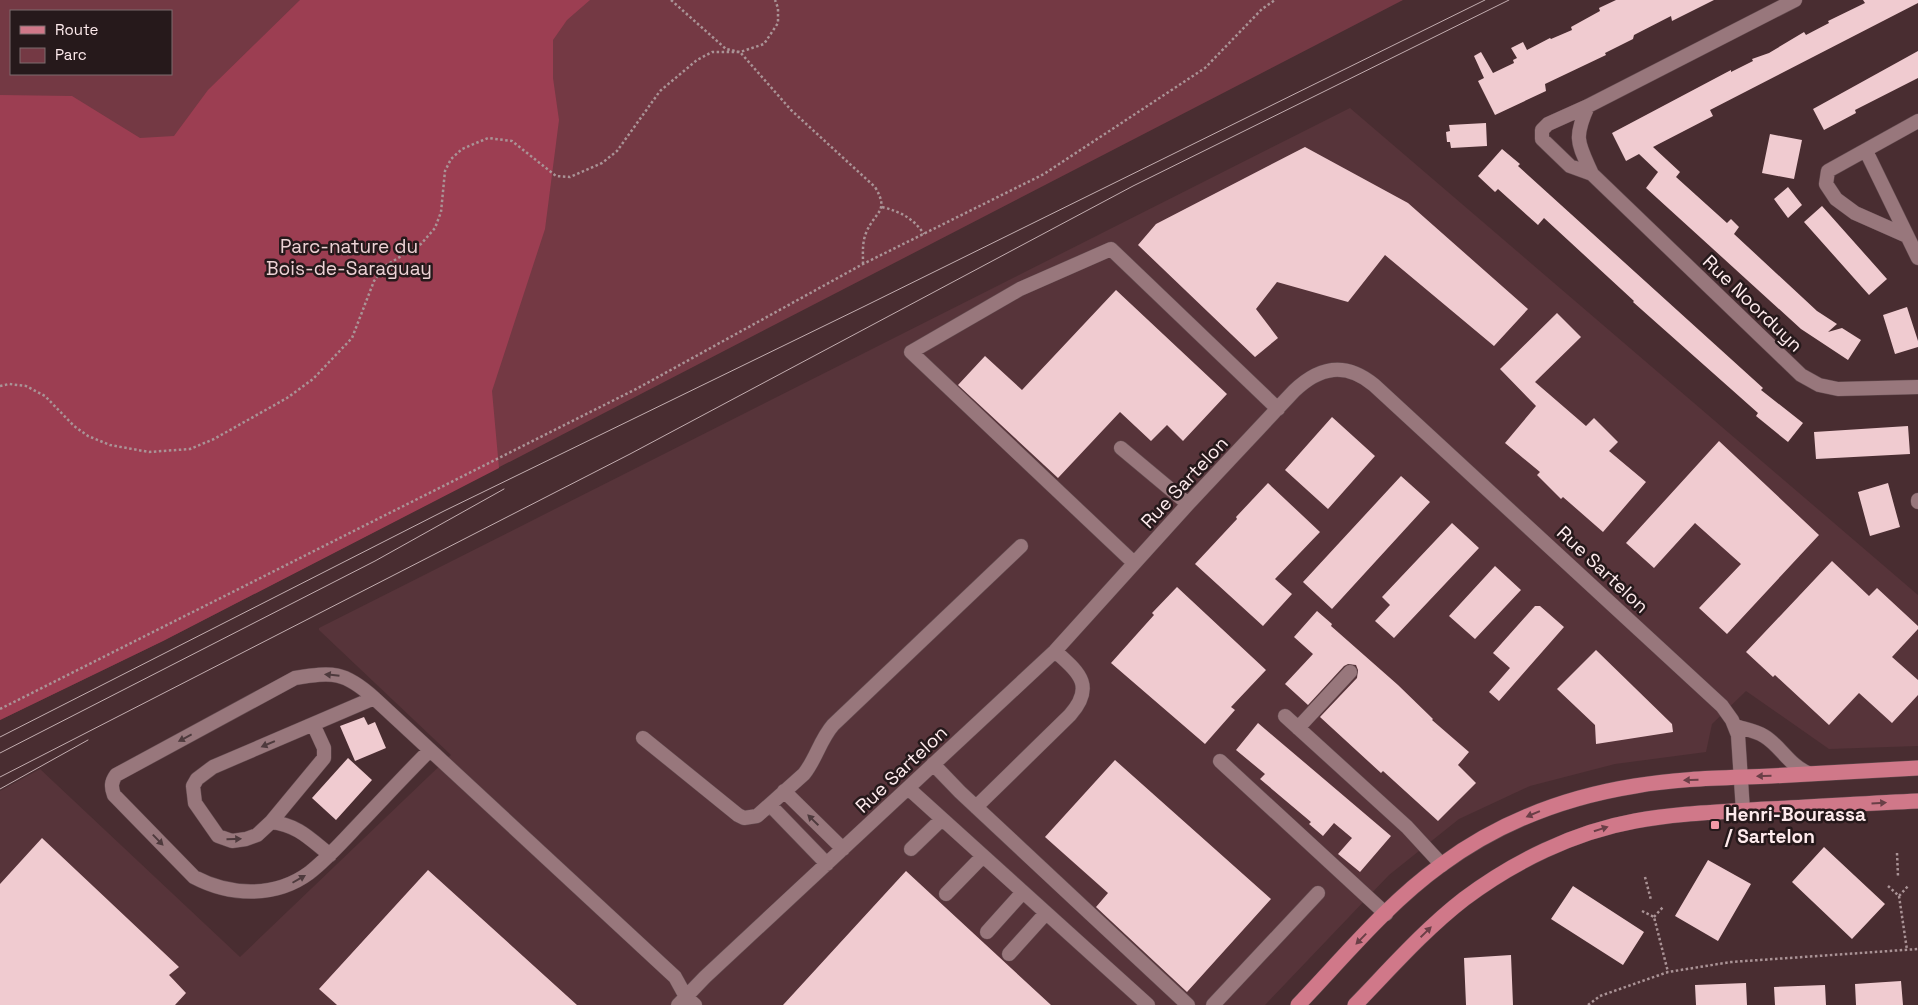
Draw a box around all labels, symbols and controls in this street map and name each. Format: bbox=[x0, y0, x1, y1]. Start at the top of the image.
legend bbox=[10, 10, 172, 75]
text: Route bbox=[55, 20, 99, 39]
text: Parc bbox=[55, 45, 87, 64]
park label: Parc-nature du Bois-de-Saraguay bbox=[266, 234, 432, 281]
street label: Rue Noorduyn bbox=[1697, 249, 1808, 357]
street label: Rue Sartelon bbox=[1135, 431, 1233, 534]
street label: Rue Sartelon bbox=[1551, 520, 1654, 618]
one-way arrow bbox=[324, 671, 340, 679]
street label: Rue Sartelon bbox=[850, 720, 953, 818]
one-way arrow bbox=[178, 734, 192, 742]
one-way arrow bbox=[261, 740, 275, 748]
one-way arrow bbox=[1756, 772, 1772, 780]
one-way arrow bbox=[1683, 777, 1699, 785]
one-way arrow bbox=[1871, 798, 1887, 806]
place label: Henri-Bourassa / Sartelon bbox=[1724, 802, 1866, 849]
one-way arrow bbox=[1525, 810, 1540, 818]
one-way arrow bbox=[808, 815, 820, 827]
marker: Henri-Bourassa / Sartelon bbox=[1709, 819, 1721, 831]
one-way arrow bbox=[1593, 825, 1608, 833]
one-way arrow bbox=[152, 834, 164, 846]
one-way arrow bbox=[227, 835, 243, 843]
one-way arrow bbox=[293, 874, 306, 883]
one-way arrow bbox=[1419, 926, 1431, 938]
one-way arrow bbox=[1355, 933, 1367, 945]

